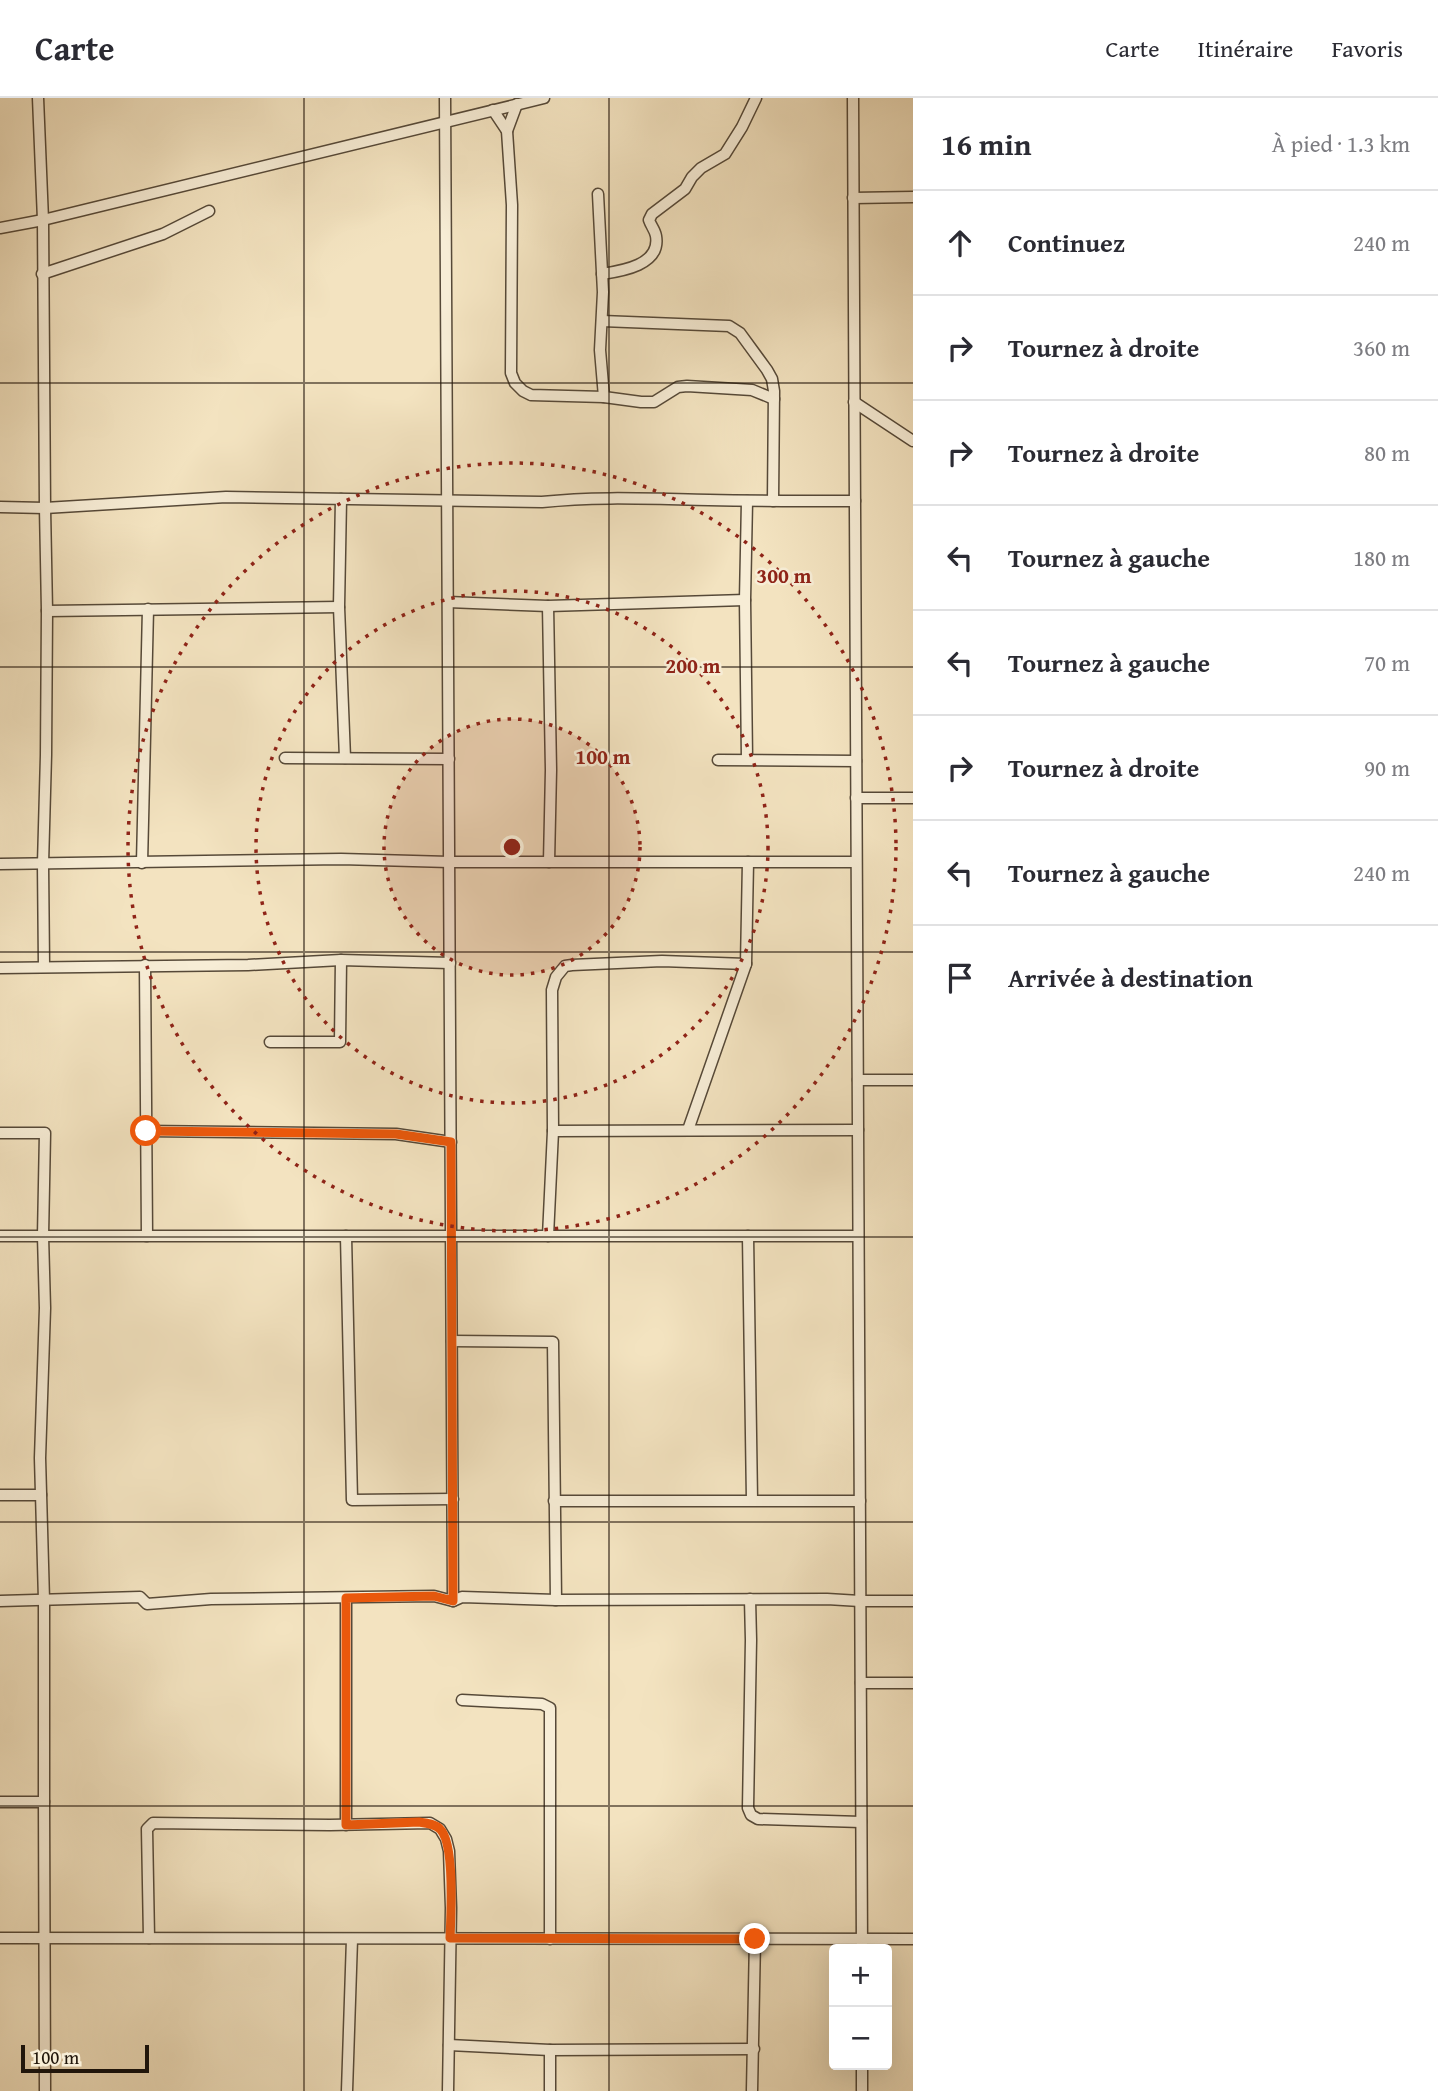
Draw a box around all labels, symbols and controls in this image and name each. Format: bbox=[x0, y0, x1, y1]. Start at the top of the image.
text: Carte bbox=[35, 24, 114, 72]
text: Carte bbox=[1106, 31, 1160, 66]
text: Itinéraire bbox=[1198, 31, 1293, 66]
text: Favoris bbox=[1331, 31, 1403, 66]
text: 16 min bbox=[941, 122, 1031, 166]
text: À pied · 1.3 km bbox=[1272, 127, 1410, 160]
text: Continuez bbox=[1008, 223, 1125, 262]
icon: ahead bbox=[941, 224, 979, 262]
text: 240 m bbox=[1353, 226, 1410, 259]
text: Tournez à droite bbox=[1008, 328, 1199, 367]
icon: right bbox=[941, 329, 979, 367]
text: 360 m bbox=[1353, 331, 1410, 364]
text: Tournez à droite bbox=[1008, 433, 1199, 472]
icon: right bbox=[941, 434, 979, 472]
text: 80 m bbox=[1364, 436, 1410, 469]
text: Tournez à gauche bbox=[1008, 538, 1210, 577]
icon: left bbox=[941, 539, 979, 577]
text: 180 m bbox=[1353, 541, 1410, 574]
text: 300 m bbox=[756, 560, 812, 591]
text: Tournez à gauche bbox=[1008, 643, 1210, 682]
icon: left bbox=[941, 644, 979, 682]
text: 70 m bbox=[1364, 646, 1410, 679]
text: 200 m bbox=[665, 650, 721, 681]
text: 100 m bbox=[575, 741, 631, 772]
text: Tournez à droite bbox=[1008, 748, 1199, 787]
icon: right bbox=[941, 749, 979, 787]
text: 90 m bbox=[1364, 751, 1410, 784]
centre of rings bbox=[500, 835, 524, 859]
text: Tournez à gauche bbox=[1008, 853, 1210, 892]
icon: left bbox=[941, 854, 979, 892]
text: 240 m bbox=[1353, 856, 1410, 889]
text: Arrivée à destination bbox=[1008, 958, 1253, 997]
icon: arrive bbox=[941, 959, 979, 997]
route start bbox=[130, 1115, 161, 1146]
route end bbox=[739, 1923, 770, 1954]
map controls bbox=[829, 1944, 892, 2070]
button: + bbox=[829, 1944, 892, 2007]
button: − bbox=[829, 2007, 892, 2070]
scale bar bbox=[21, 2042, 149, 2074]
text: 100 m bbox=[32, 2043, 79, 2071]

